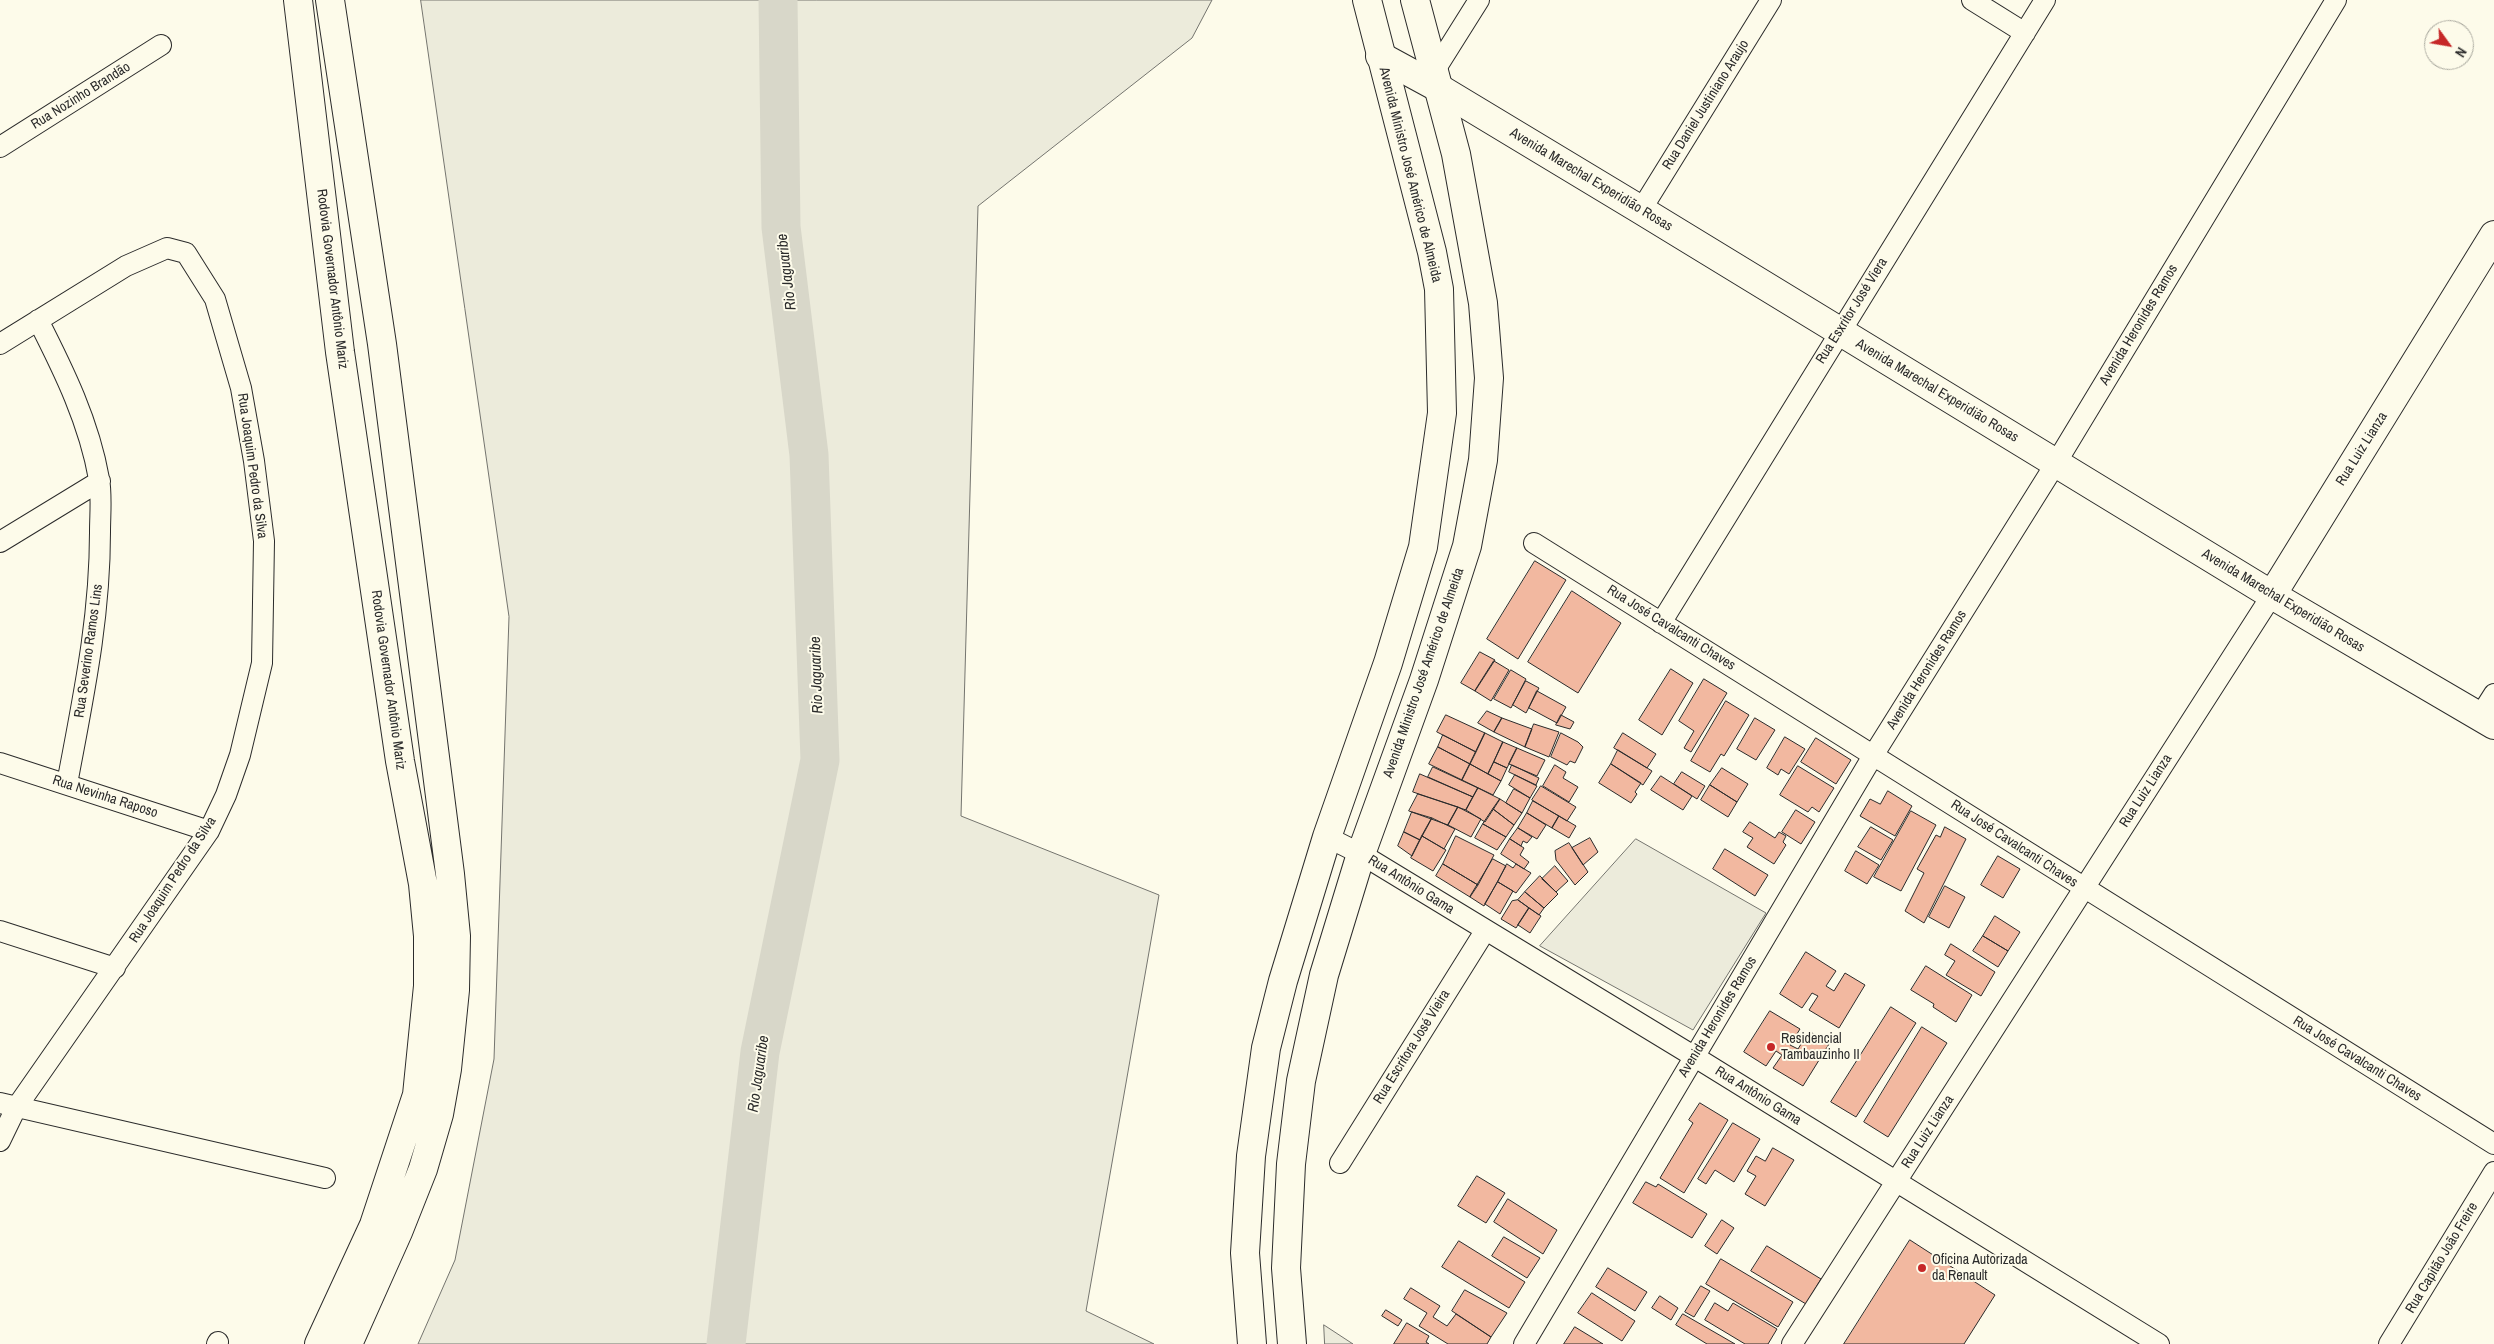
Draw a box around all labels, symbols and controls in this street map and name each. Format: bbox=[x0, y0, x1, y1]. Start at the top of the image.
north arrow bbox=[2424, 20, 2474, 70]
street label: Rua Daniel Justiniano Araujo bbox=[1659, 37, 1753, 173]
text: N bbox=[2451, 44, 2471, 61]
street label: Rua Nozinho Brandão bbox=[28, 59, 134, 133]
street label: Avenida Ministro José Américo de Almeida bbox=[1375, 66, 1445, 284]
street label: Avenida Marechal Experidião Rosas bbox=[1507, 125, 1675, 235]
street label: Rodovia Governador Antônio Mariz bbox=[313, 188, 351, 370]
water label: Rio Jaguaribe bbox=[773, 233, 801, 311]
street label: Rua Esxritor José Viera bbox=[1813, 255, 1891, 367]
street label: Avenida Heronides Ramos bbox=[2096, 262, 2182, 388]
street label: Avenida Marechal Experidião Rosas bbox=[1853, 336, 2021, 446]
street label: Rua Joaquim Pedro da Silva bbox=[233, 392, 271, 540]
street label: Rua Luiz Lianza bbox=[2333, 409, 2391, 489]
street label: Avenida Marechal Experidião Rosas bbox=[2199, 546, 2367, 656]
street label: Avenida Ministro José Américo de Almeida bbox=[1380, 566, 1468, 780]
street label: Rua José Cavalcanti Chaves bbox=[1604, 582, 1738, 674]
street label: Rua Severino Ramos Lins bbox=[71, 583, 107, 719]
street label: Rodovia Governador Antônio Mariz bbox=[367, 589, 409, 771]
street label: Avenida Heronides Ramos bbox=[1883, 607, 1971, 733]
water label: Rio Jaguaribe bbox=[807, 636, 827, 714]
street label: Rua Luiz Lianza bbox=[2116, 751, 2176, 831]
street label: Rua Nevinha Raposo bbox=[50, 772, 160, 822]
street label: Rua José Cavalcanti Chaves bbox=[1947, 797, 2081, 891]
street label: Rua Joaquim Pedro da Silva bbox=[126, 814, 220, 946]
street label: Rua Antônio Gama bbox=[1365, 852, 1457, 918]
street label: Avenida Heronides Ramos bbox=[1675, 954, 1761, 1080]
street label: Rua Escritora José Vieira bbox=[1370, 987, 1454, 1107]
street label: Rua José Cavalcanti Chaves bbox=[2290, 1013, 2424, 1105]
place label: Residencial Tambauzinho II bbox=[1781, 1031, 1860, 1064]
water label: Rio Jaguaribe bbox=[745, 1034, 773, 1114]
marker: Residencial Tambauzinho II bbox=[1765, 1041, 1777, 1053]
street label: Rua Antônio Gama bbox=[1712, 1063, 1804, 1129]
street label: Rua Luiz Lianza bbox=[1898, 1092, 1958, 1172]
street label: Rua Capitão João Freire bbox=[2402, 1200, 2482, 1316]
place label: Oficina Autorizada da Renault bbox=[1932, 1252, 2028, 1284]
marker: Oficina Autorizada da Renault bbox=[1916, 1262, 1928, 1274]

